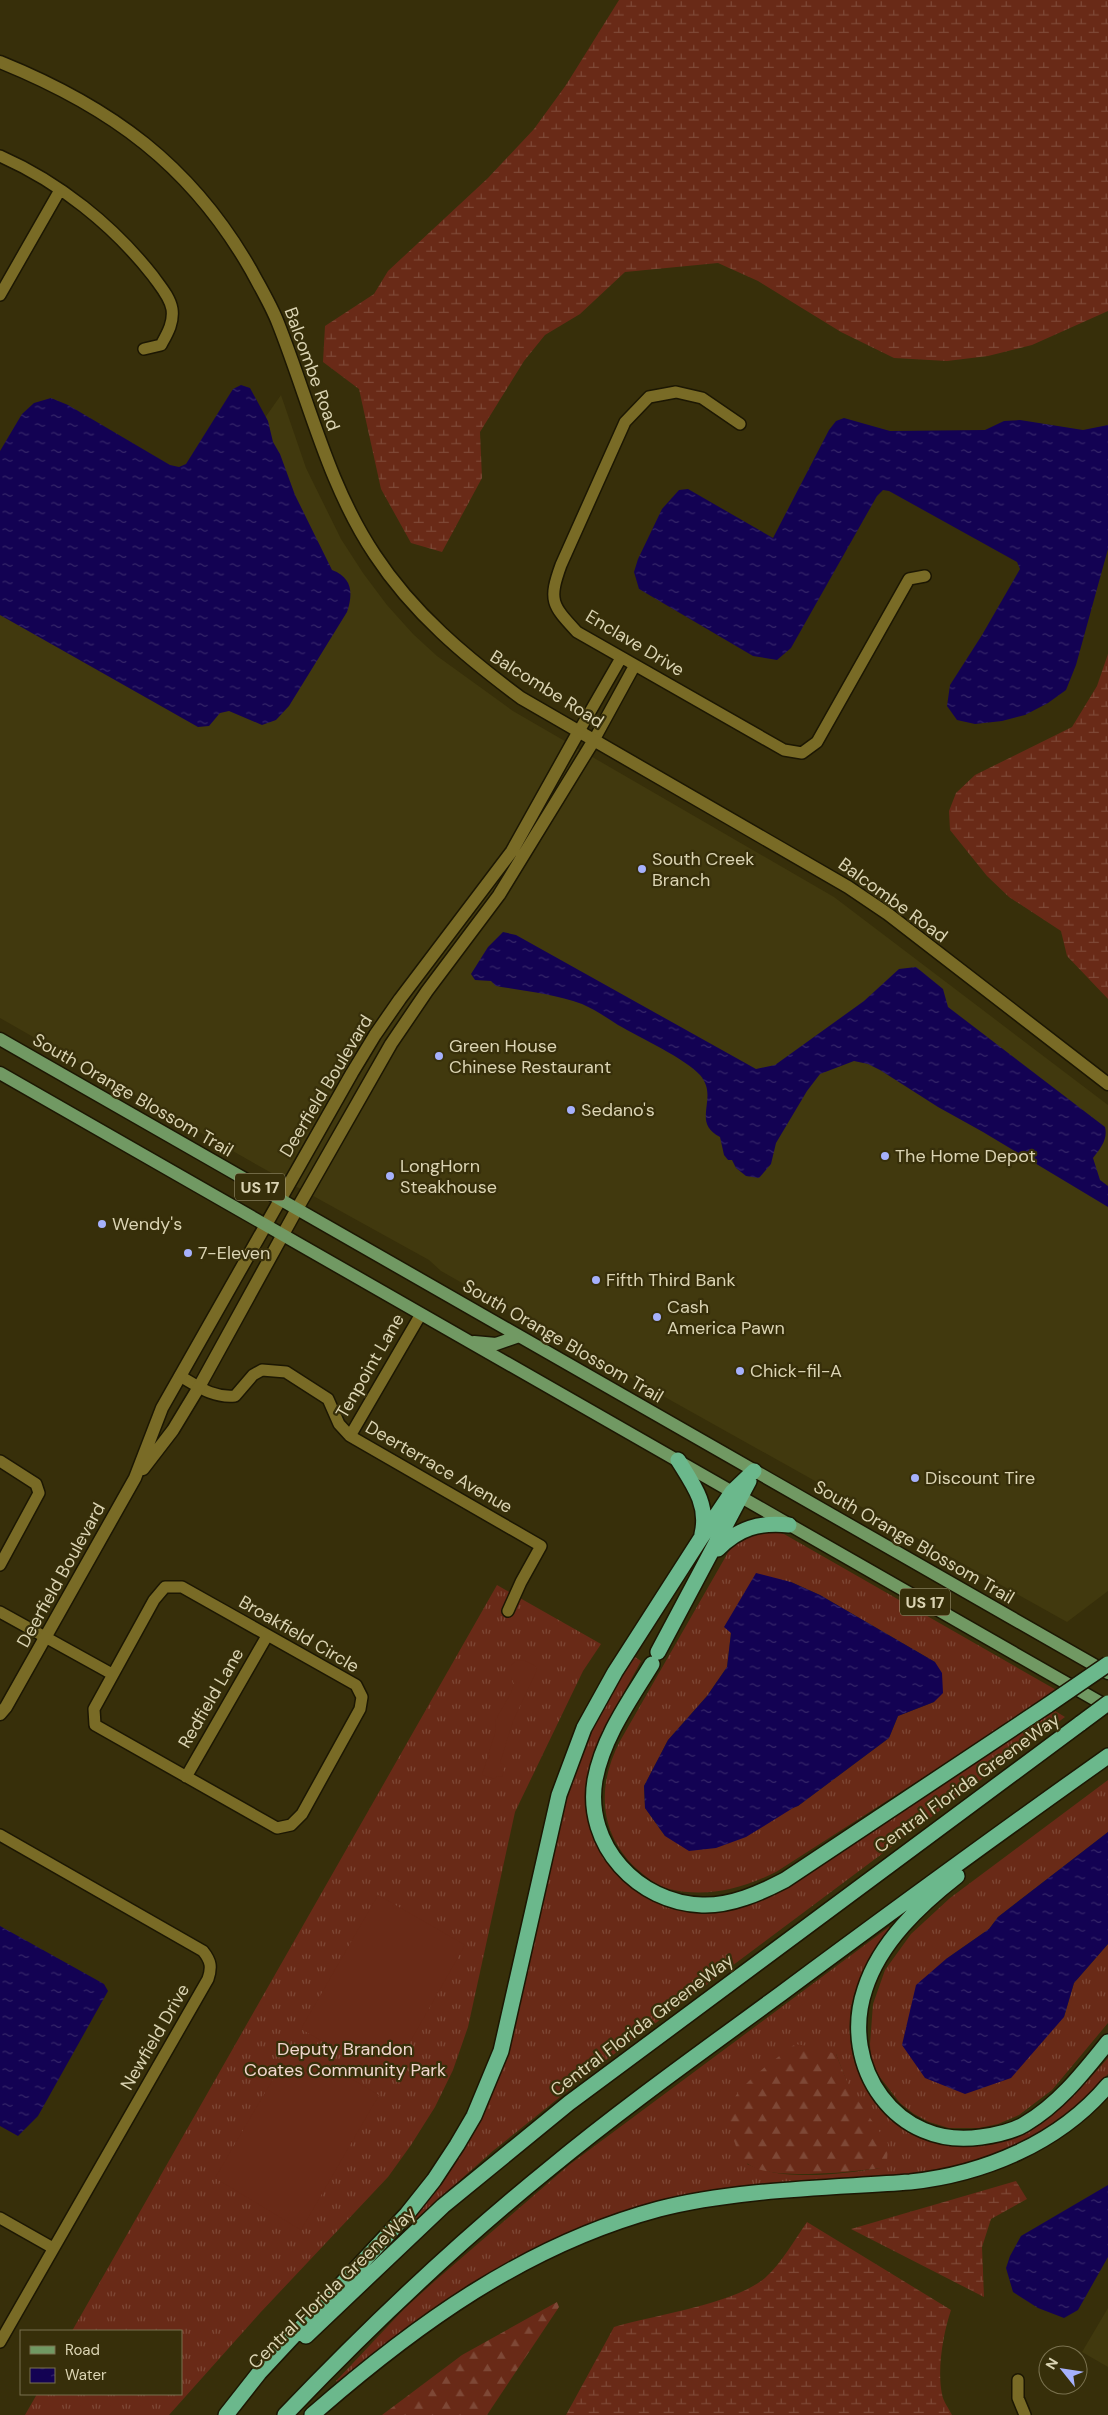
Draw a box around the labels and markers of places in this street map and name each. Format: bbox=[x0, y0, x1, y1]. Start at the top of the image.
place label: South Creek Branch bbox=[652, 847, 754, 892]
marker: South Creek Branch bbox=[636, 863, 648, 875]
place label: Green House Chinese Restaurant bbox=[449, 1034, 611, 1079]
marker: Green House Chinese Restaurant bbox=[433, 1050, 445, 1062]
place label: Sedano's bbox=[581, 1098, 655, 1122]
marker: Sedano's bbox=[565, 1104, 577, 1116]
place label: The Home Depot bbox=[895, 1144, 1036, 1168]
marker: The Home Depot bbox=[879, 1150, 891, 1162]
place label: LongHorn Steakhouse bbox=[400, 1154, 497, 1199]
marker: LongHorn Steakhouse bbox=[384, 1170, 396, 1182]
place label: Wendy's bbox=[112, 1212, 182, 1236]
marker: Wendy's bbox=[96, 1218, 108, 1230]
place label: 7-Eleven bbox=[198, 1241, 270, 1265]
marker: 7-Eleven bbox=[182, 1247, 194, 1259]
place label: Fifth Third Bank bbox=[606, 1268, 735, 1292]
marker: Fifth Third Bank bbox=[590, 1274, 602, 1286]
place label: Cash America Pawn bbox=[667, 1295, 785, 1340]
marker: Cash America Pawn bbox=[651, 1311, 663, 1323]
place label: Chick-fil-A bbox=[750, 1359, 842, 1383]
marker: Chick-fil-A bbox=[734, 1365, 746, 1377]
place label: Discount Tire bbox=[925, 1466, 1035, 1490]
marker: Discount Tire bbox=[909, 1472, 921, 1484]

